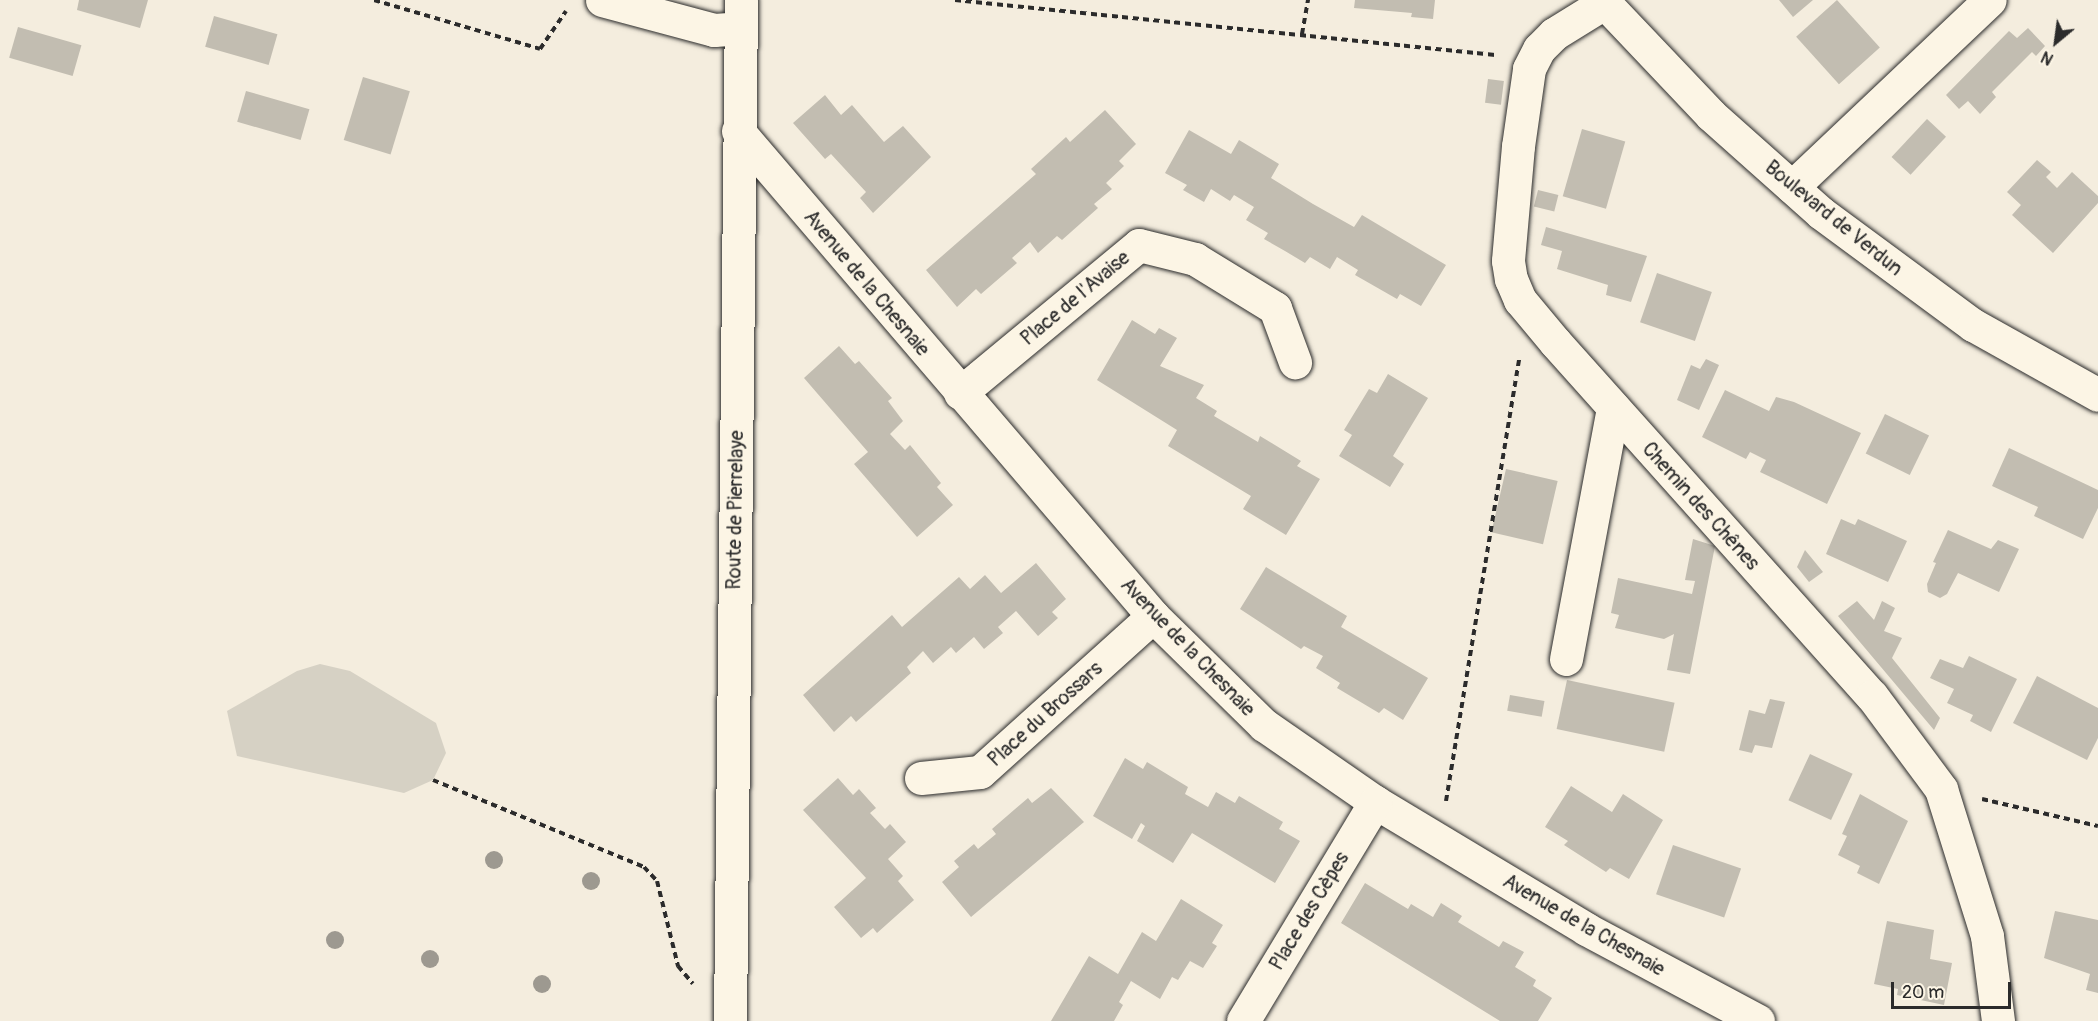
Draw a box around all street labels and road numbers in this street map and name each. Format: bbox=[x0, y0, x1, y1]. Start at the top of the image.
street label: Boulevard de Verdun bbox=[1760, 155, 1908, 281]
street label: Avenue de la Chesnaie bbox=[799, 205, 935, 361]
street label: Place de l'Avaise bbox=[1016, 245, 1134, 351]
street label: Route de Pierrelaye bbox=[722, 430, 748, 590]
street label: Chemin des Chênes bbox=[1637, 437, 1765, 575]
street label: Avenue de la Chesnaie bbox=[1116, 573, 1260, 721]
street label: Place du Brossars bbox=[983, 656, 1107, 772]
street label: Place des Cèpes bbox=[1264, 847, 1354, 975]
street label: Avenue de la Chesnaie bbox=[1499, 869, 1669, 981]

